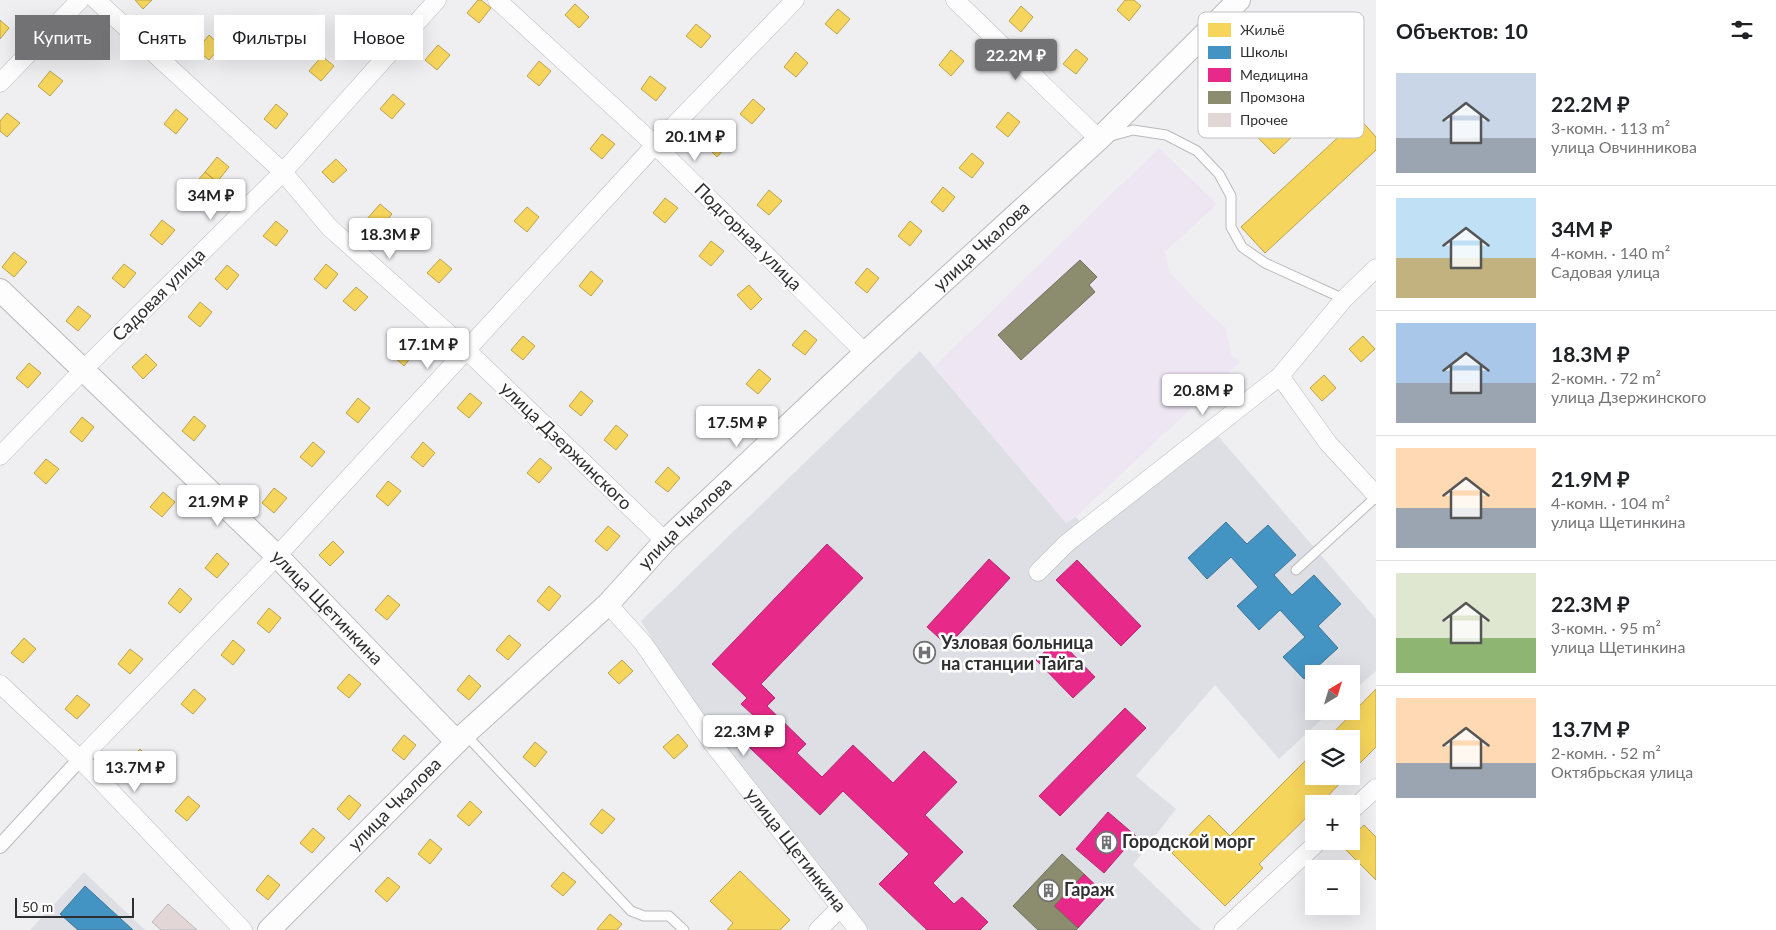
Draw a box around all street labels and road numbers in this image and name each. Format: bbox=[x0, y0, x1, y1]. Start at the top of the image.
street label: Подгорная улица bbox=[690, 178, 807, 295]
street label: улица Чкалова bbox=[928, 196, 1034, 295]
street label: Садовая улица bbox=[107, 243, 209, 345]
street label: улица Дзержинского bbox=[496, 377, 637, 514]
street label: улица Чкалова bbox=[633, 472, 736, 573]
street label: улица Щетинкина bbox=[267, 545, 388, 669]
street label: улица Чкалова bbox=[343, 752, 445, 855]
street label: улица Щетинкина bbox=[741, 783, 852, 916]

